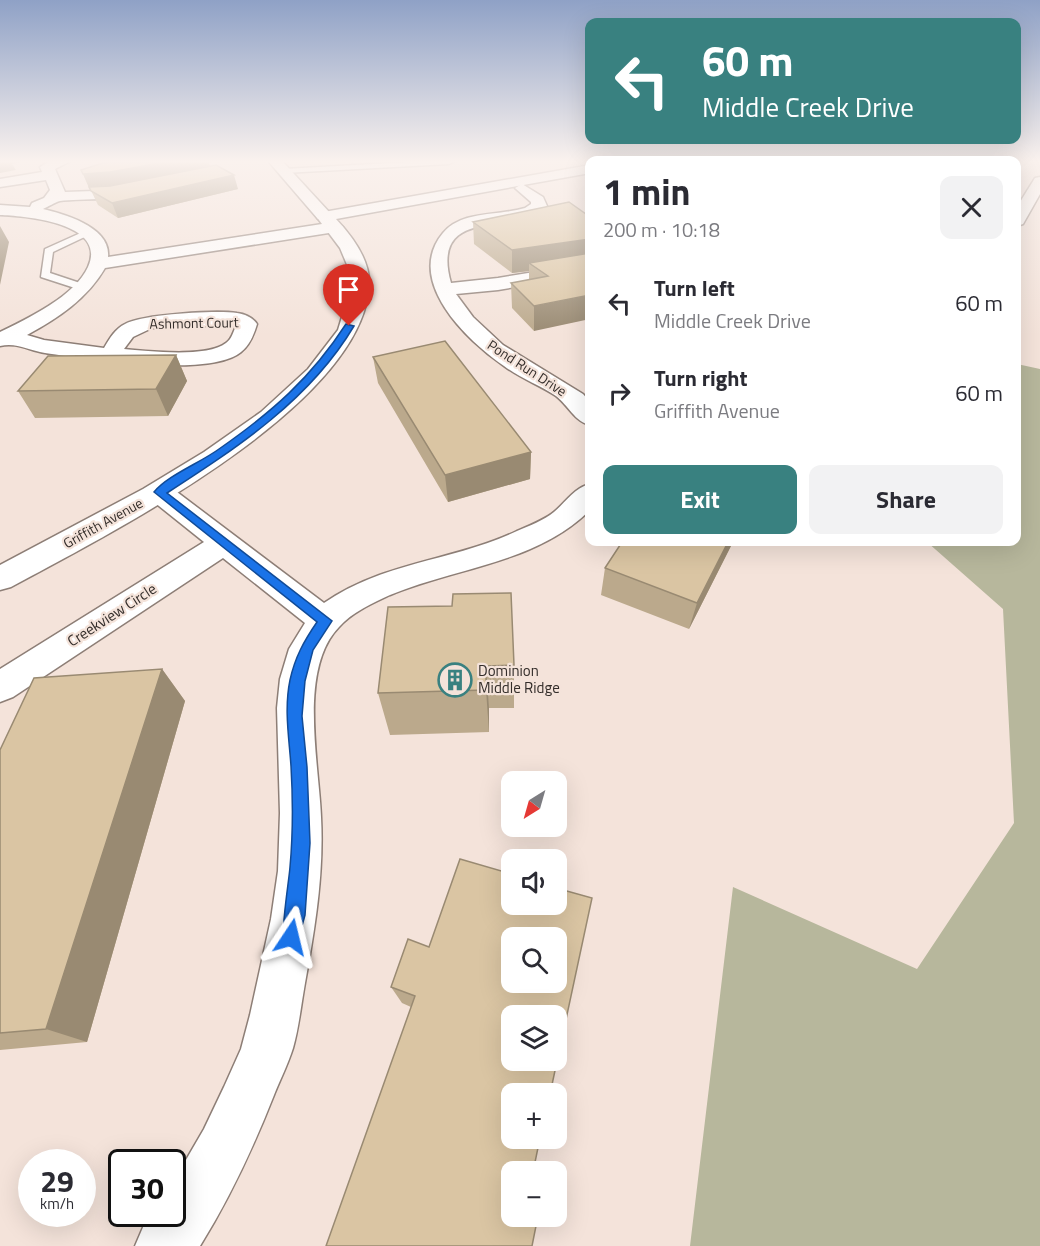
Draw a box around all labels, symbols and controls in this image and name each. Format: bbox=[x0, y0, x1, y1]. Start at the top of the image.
text: 60 m bbox=[702, 28, 794, 92]
icon: left bbox=[603, 42, 681, 120]
text: Middle Creek Drive bbox=[702, 86, 914, 127]
text: 1 min bbox=[603, 164, 690, 219]
button: close bbox=[940, 176, 1003, 239]
text: 200 m · 10:18 bbox=[603, 214, 720, 245]
pin bbox=[323, 264, 374, 326]
text: Turn left bbox=[654, 271, 735, 305]
icon: arrive bbox=[332, 273, 365, 306]
text: 60 m bbox=[955, 286, 1003, 320]
icon: left bbox=[603, 287, 636, 320]
text: Middle Creek Drive bbox=[654, 305, 811, 336]
street label: Ashmont Court bbox=[149, 311, 239, 334]
street label: Pond Run Drive bbox=[483, 334, 571, 401]
text: Turn right bbox=[654, 361, 748, 395]
text: 60 m bbox=[955, 376, 1003, 410]
icon: right bbox=[603, 377, 636, 410]
text: Griffith Avenue bbox=[654, 395, 780, 426]
button: Exit bbox=[603, 465, 797, 534]
button: Share bbox=[809, 465, 1003, 534]
street label: Griffith Avenue bbox=[59, 492, 146, 553]
street label: Creekview Circle bbox=[63, 577, 161, 652]
place label: Dominion Middle Ridge bbox=[478, 659, 560, 699]
building icon: Dominion Middle Ridge bbox=[437, 662, 473, 698]
north arrow bbox=[501, 771, 567, 837]
map controls bbox=[501, 771, 567, 1227]
button: sound bbox=[501, 849, 567, 915]
position arrow bbox=[259, 905, 323, 969]
button: search bbox=[501, 927, 567, 993]
button: layers bbox=[501, 1005, 567, 1071]
button: + bbox=[501, 1083, 567, 1149]
speed limit sign: 30 bbox=[108, 1149, 186, 1227]
text: 29 bbox=[40, 1158, 74, 1204]
button: − bbox=[501, 1161, 567, 1227]
text: km/h bbox=[40, 1192, 74, 1215]

